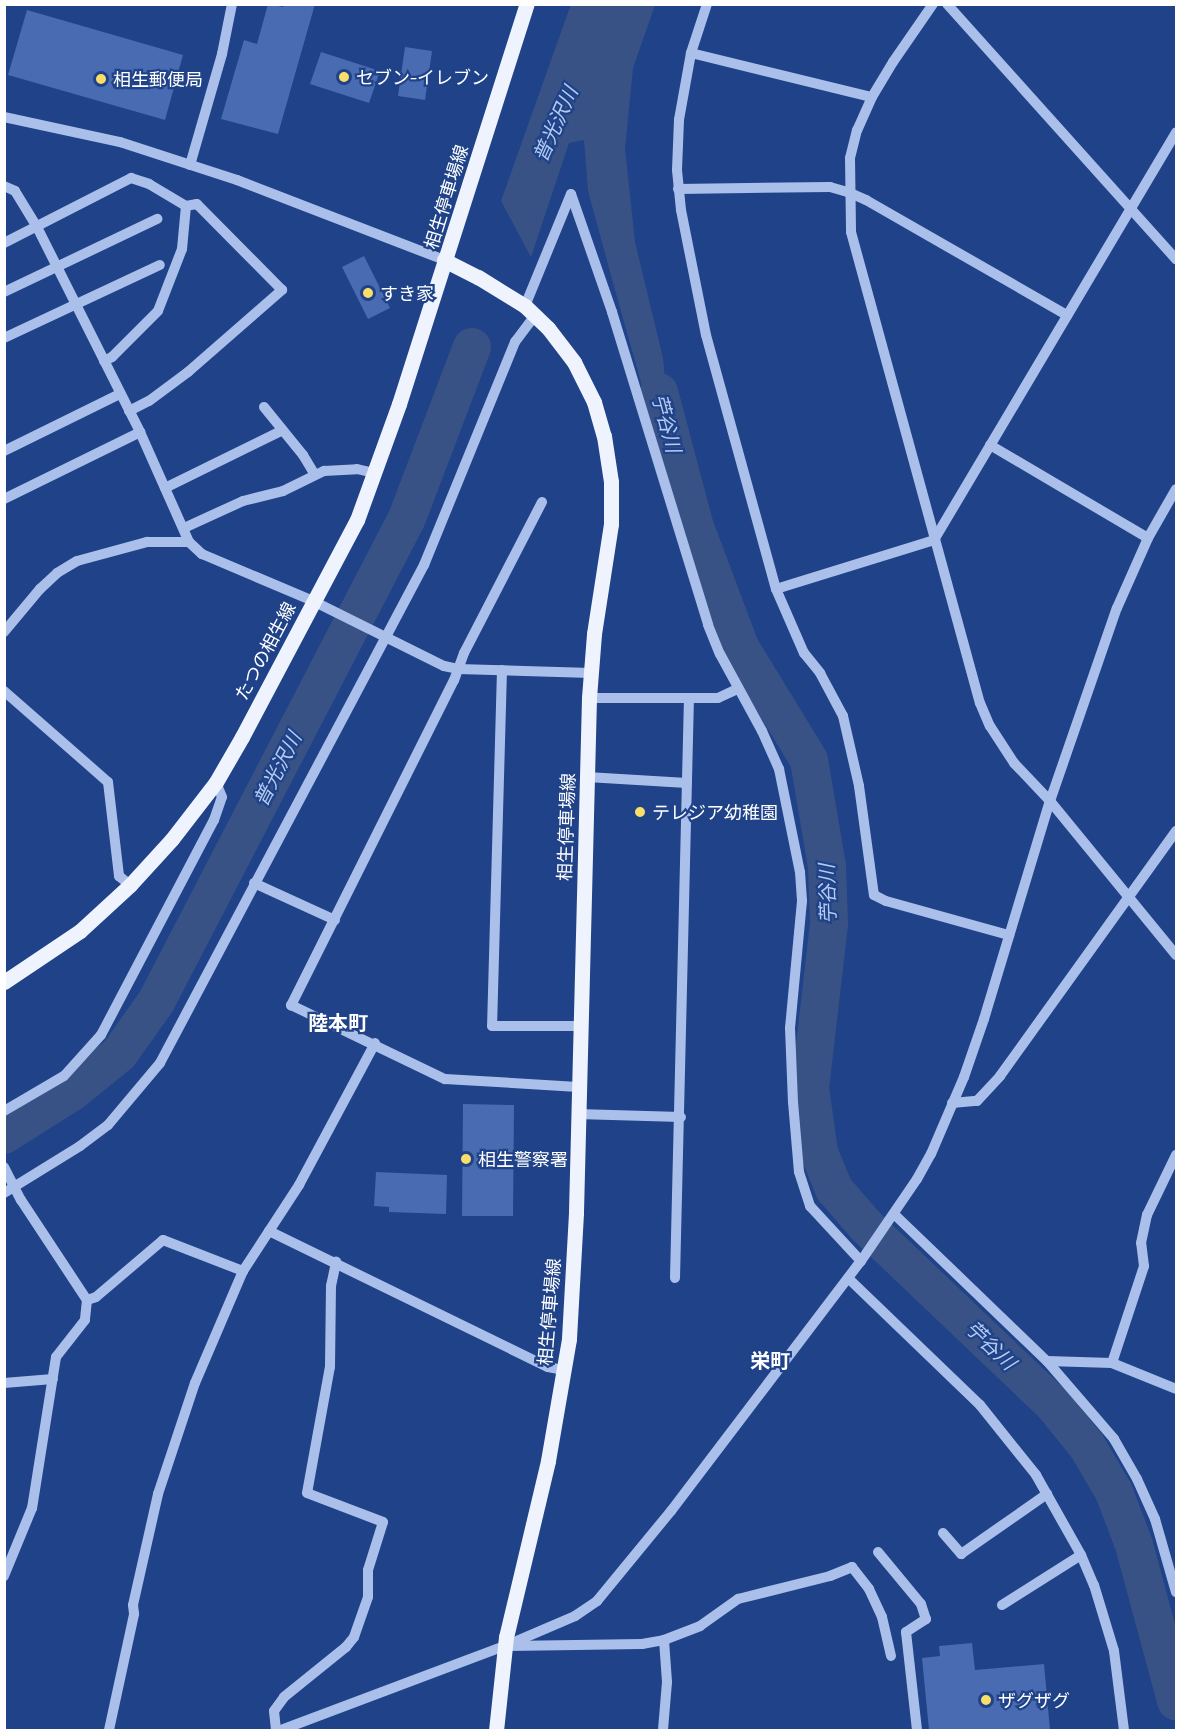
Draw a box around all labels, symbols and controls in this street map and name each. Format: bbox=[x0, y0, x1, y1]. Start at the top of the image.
place label: セブン-イレブン bbox=[356, 66, 489, 88]
place label: 相生郵便局 bbox=[113, 68, 203, 90]
marker: セブン-イレブン bbox=[337, 70, 351, 84]
marker: 相生郵便局 bbox=[94, 72, 108, 86]
water label: 普光沢川 bbox=[528, 83, 582, 165]
street label: 相生停車場線 bbox=[420, 142, 472, 252]
place label: すき家 bbox=[380, 282, 434, 304]
marker: すき家 bbox=[361, 286, 375, 300]
water label: 苧谷川 bbox=[648, 391, 686, 455]
street label: たつの相生線 bbox=[230, 598, 300, 704]
water label: 普光沢川 bbox=[248, 728, 306, 810]
street label: 相生停車場線 bbox=[553, 773, 579, 881]
place label: テレジア幼稚園 bbox=[652, 801, 778, 823]
marker: テレジア幼稚園 bbox=[633, 805, 647, 819]
water label: 苧谷川 bbox=[814, 864, 840, 924]
district label: 陸本町 bbox=[308, 1010, 368, 1034]
place label: 相生警察署 bbox=[478, 1148, 568, 1170]
marker: 相生警察署 bbox=[459, 1152, 473, 1166]
street label: 相生停車場線 bbox=[534, 1257, 564, 1367]
water label: 苧谷川 bbox=[961, 1316, 1021, 1374]
district label: 栄町 bbox=[750, 1348, 790, 1372]
place label: ザグザグ bbox=[998, 1689, 1070, 1711]
marker: ザグザグ bbox=[979, 1693, 993, 1707]

